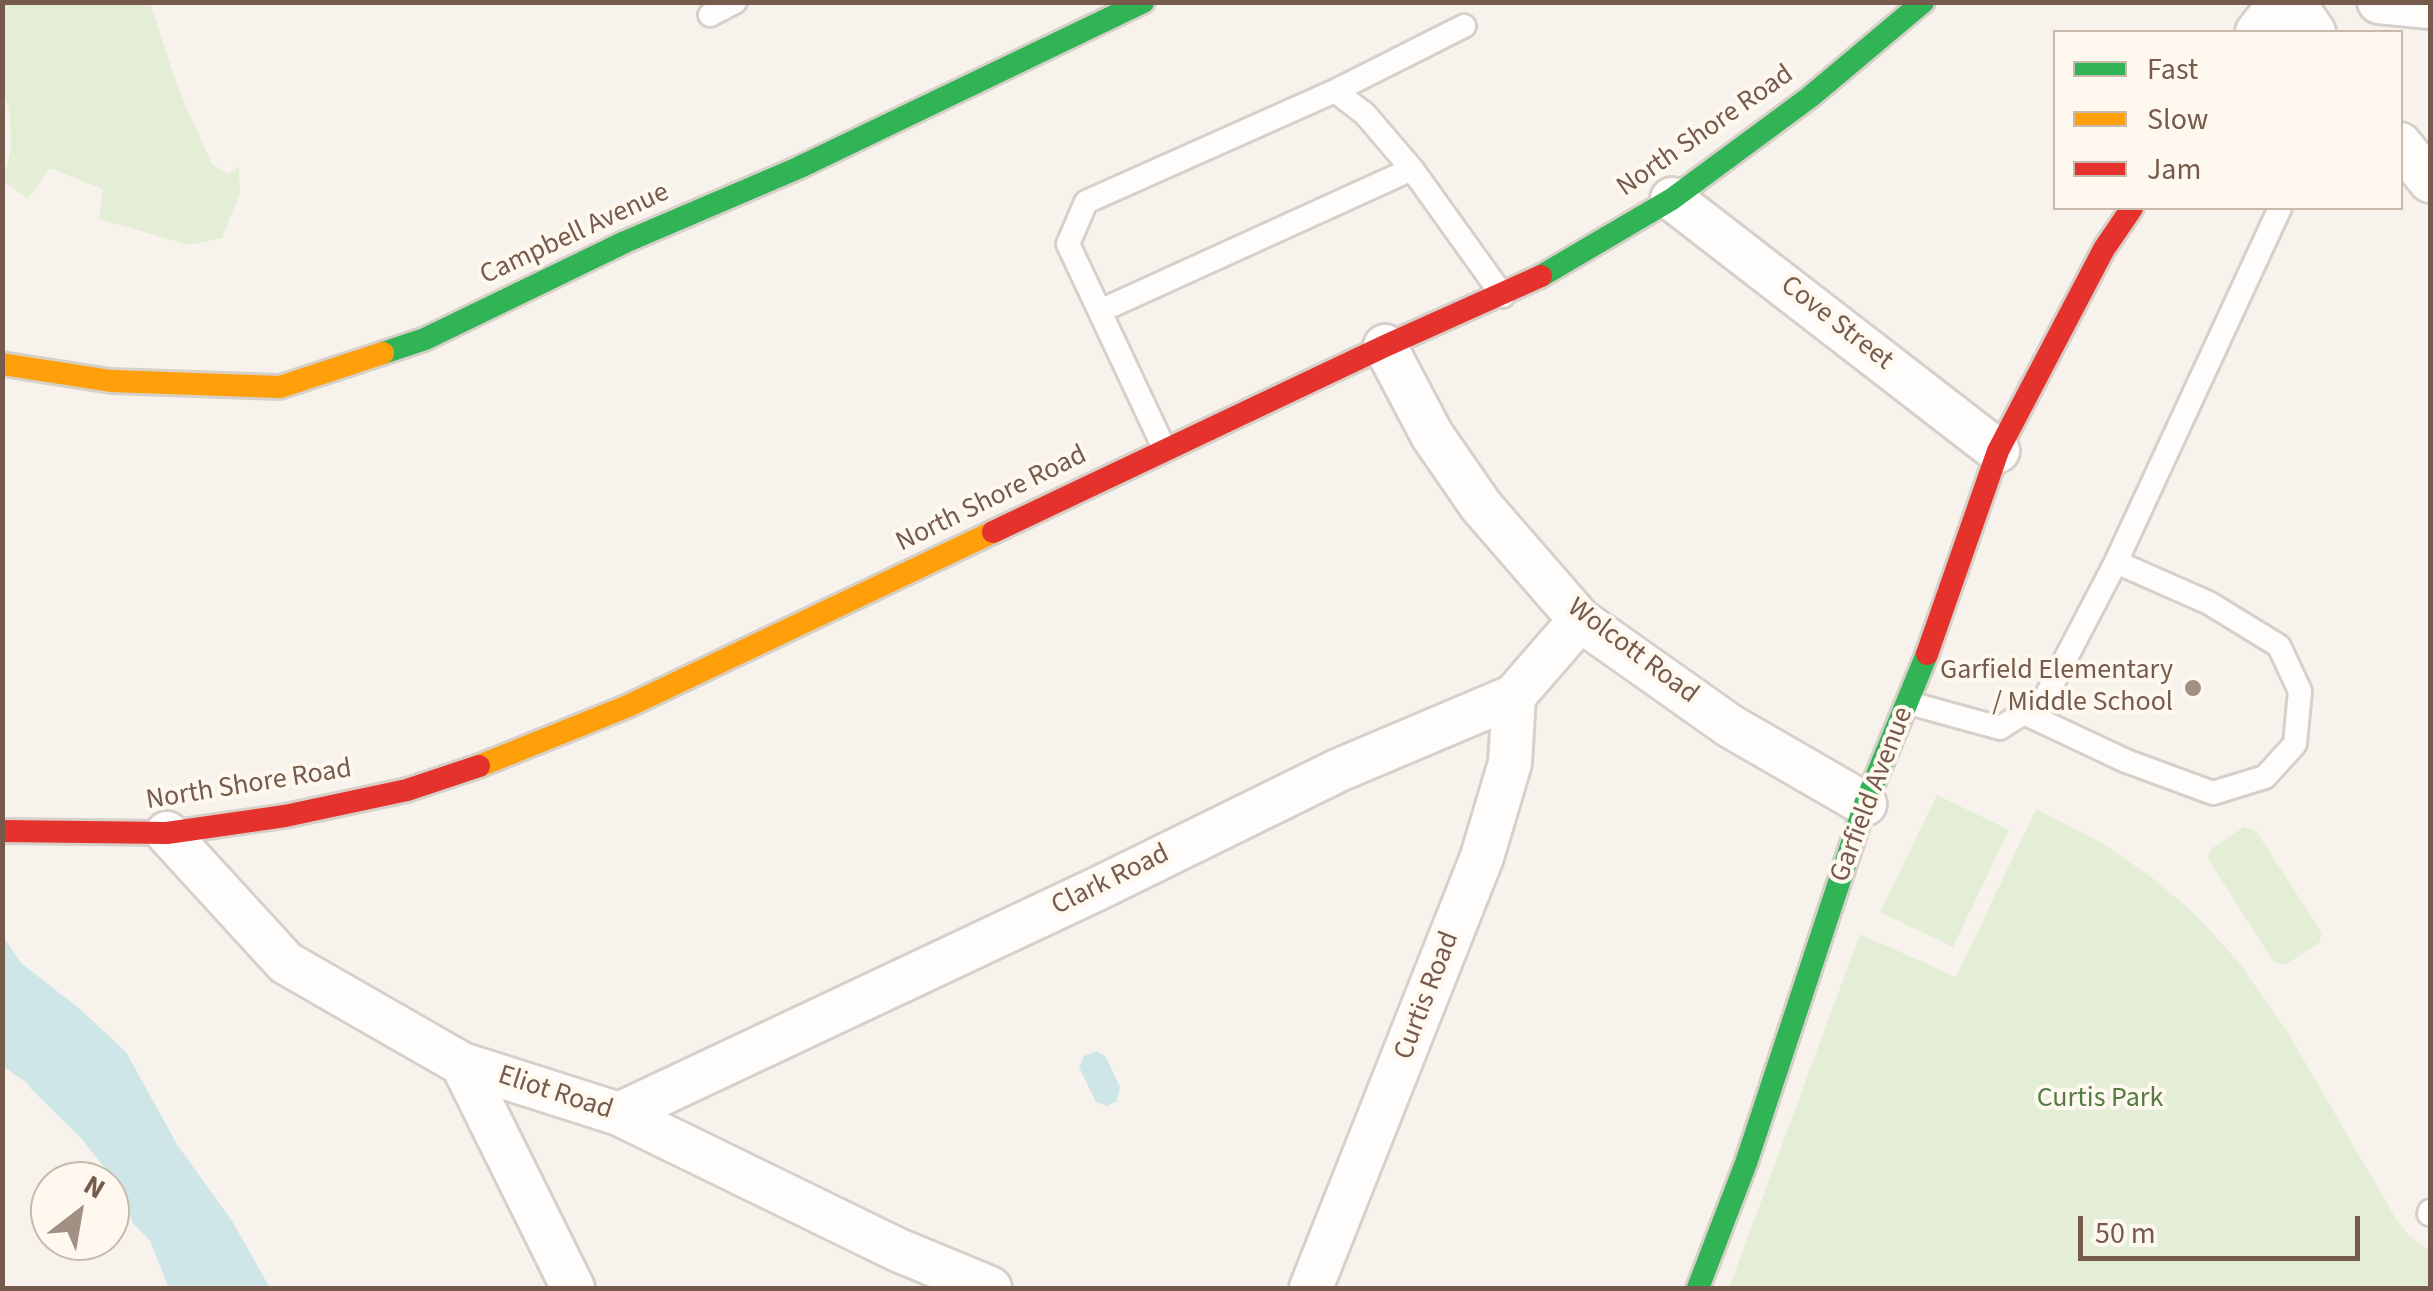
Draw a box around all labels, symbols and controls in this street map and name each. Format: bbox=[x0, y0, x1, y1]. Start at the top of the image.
legend bbox=[2053, 30, 2403, 210]
text: Fast bbox=[2147, 48, 2198, 91]
street label: North Shore Road bbox=[1611, 59, 1801, 205]
text: Slow bbox=[2147, 98, 2208, 141]
text: Jam bbox=[2147, 148, 2201, 191]
street label: Campbell Avenue bbox=[475, 177, 675, 293]
street label: Cove Street bbox=[1773, 270, 1899, 378]
street label: North Shore Road bbox=[891, 439, 1093, 561]
street label: Wolcott Road bbox=[1560, 592, 1704, 712]
place label: Garfield Elementary / Middle School bbox=[1940, 655, 2173, 721]
marker: Garfield Elementary / Middle School bbox=[2182, 677, 2204, 699]
street label: Garfield Avenue bbox=[1824, 703, 1922, 887]
street label: North Shore Road bbox=[144, 753, 354, 819]
street label: Clark Road bbox=[1047, 838, 1175, 924]
street label: Curtis Road bbox=[1388, 927, 1468, 1065]
street label: Eliot Road bbox=[493, 1060, 617, 1128]
park label: Curtis Park bbox=[2037, 1083, 2163, 1117]
north arrow bbox=[30, 1161, 130, 1261]
text: N bbox=[76, 1165, 113, 1209]
scale bar bbox=[2083, 1196, 2366, 1258]
text: 50 m bbox=[2095, 1212, 2156, 1255]

